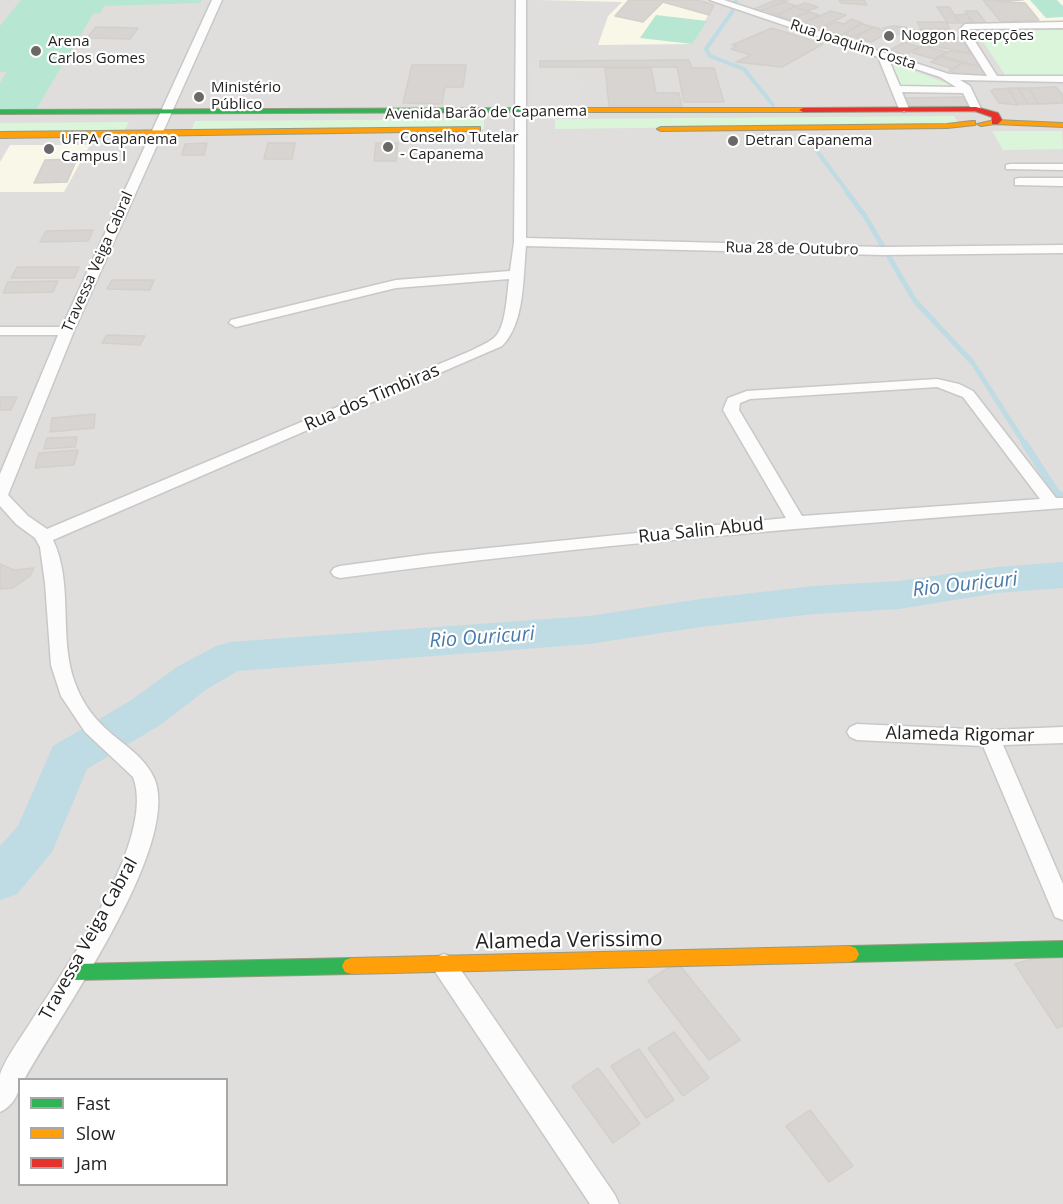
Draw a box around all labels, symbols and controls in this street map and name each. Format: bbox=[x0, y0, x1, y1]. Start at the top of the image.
street label: Rua Joaquim Costa bbox=[788, 16, 918, 74]
place label: Noggon Recepções bbox=[901, 27, 1034, 45]
marker: Noggon Recepções bbox=[882, 29, 896, 43]
place label: Arena Carlos Gomes bbox=[48, 33, 145, 68]
marker: Arena Carlos Gomes bbox=[29, 44, 43, 58]
place label: Ministério Público bbox=[211, 79, 281, 114]
marker: Ministério Público bbox=[192, 90, 206, 104]
street label: Avenida Barão de Capanema bbox=[385, 102, 587, 124]
place label: Conselho Tutelar - Capanema bbox=[400, 129, 519, 164]
place label: UFPA Capanema Campus I bbox=[61, 131, 177, 166]
place label: Detran Capanema bbox=[745, 132, 872, 150]
marker: Detran Capanema bbox=[726, 134, 740, 148]
marker: Conselho Tutelar - Capanema bbox=[381, 140, 395, 154]
marker: UFPA Capanema Campus I bbox=[42, 142, 56, 156]
street label: Travessa Veiga Cabral bbox=[59, 189, 137, 335]
street label: Rua 28 de Outubro bbox=[725, 239, 859, 259]
street label: Rua dos Timbiras bbox=[301, 360, 443, 436]
street label: Rua Salin Abud bbox=[637, 514, 765, 548]
water label: Rio Ouricuri bbox=[911, 568, 1019, 602]
water label: Rio Ouricuri bbox=[429, 622, 535, 654]
street label: Alameda Rigomar bbox=[885, 723, 1035, 747]
street label: Travessa Veiga Cabral bbox=[35, 854, 143, 1024]
street label: Alameda Verissimo bbox=[475, 927, 663, 955]
legend bbox=[18, 1078, 228, 1186]
text: Fast bbox=[76, 1091, 110, 1115]
text: Slow bbox=[76, 1121, 115, 1145]
text: Jam bbox=[76, 1151, 108, 1175]

